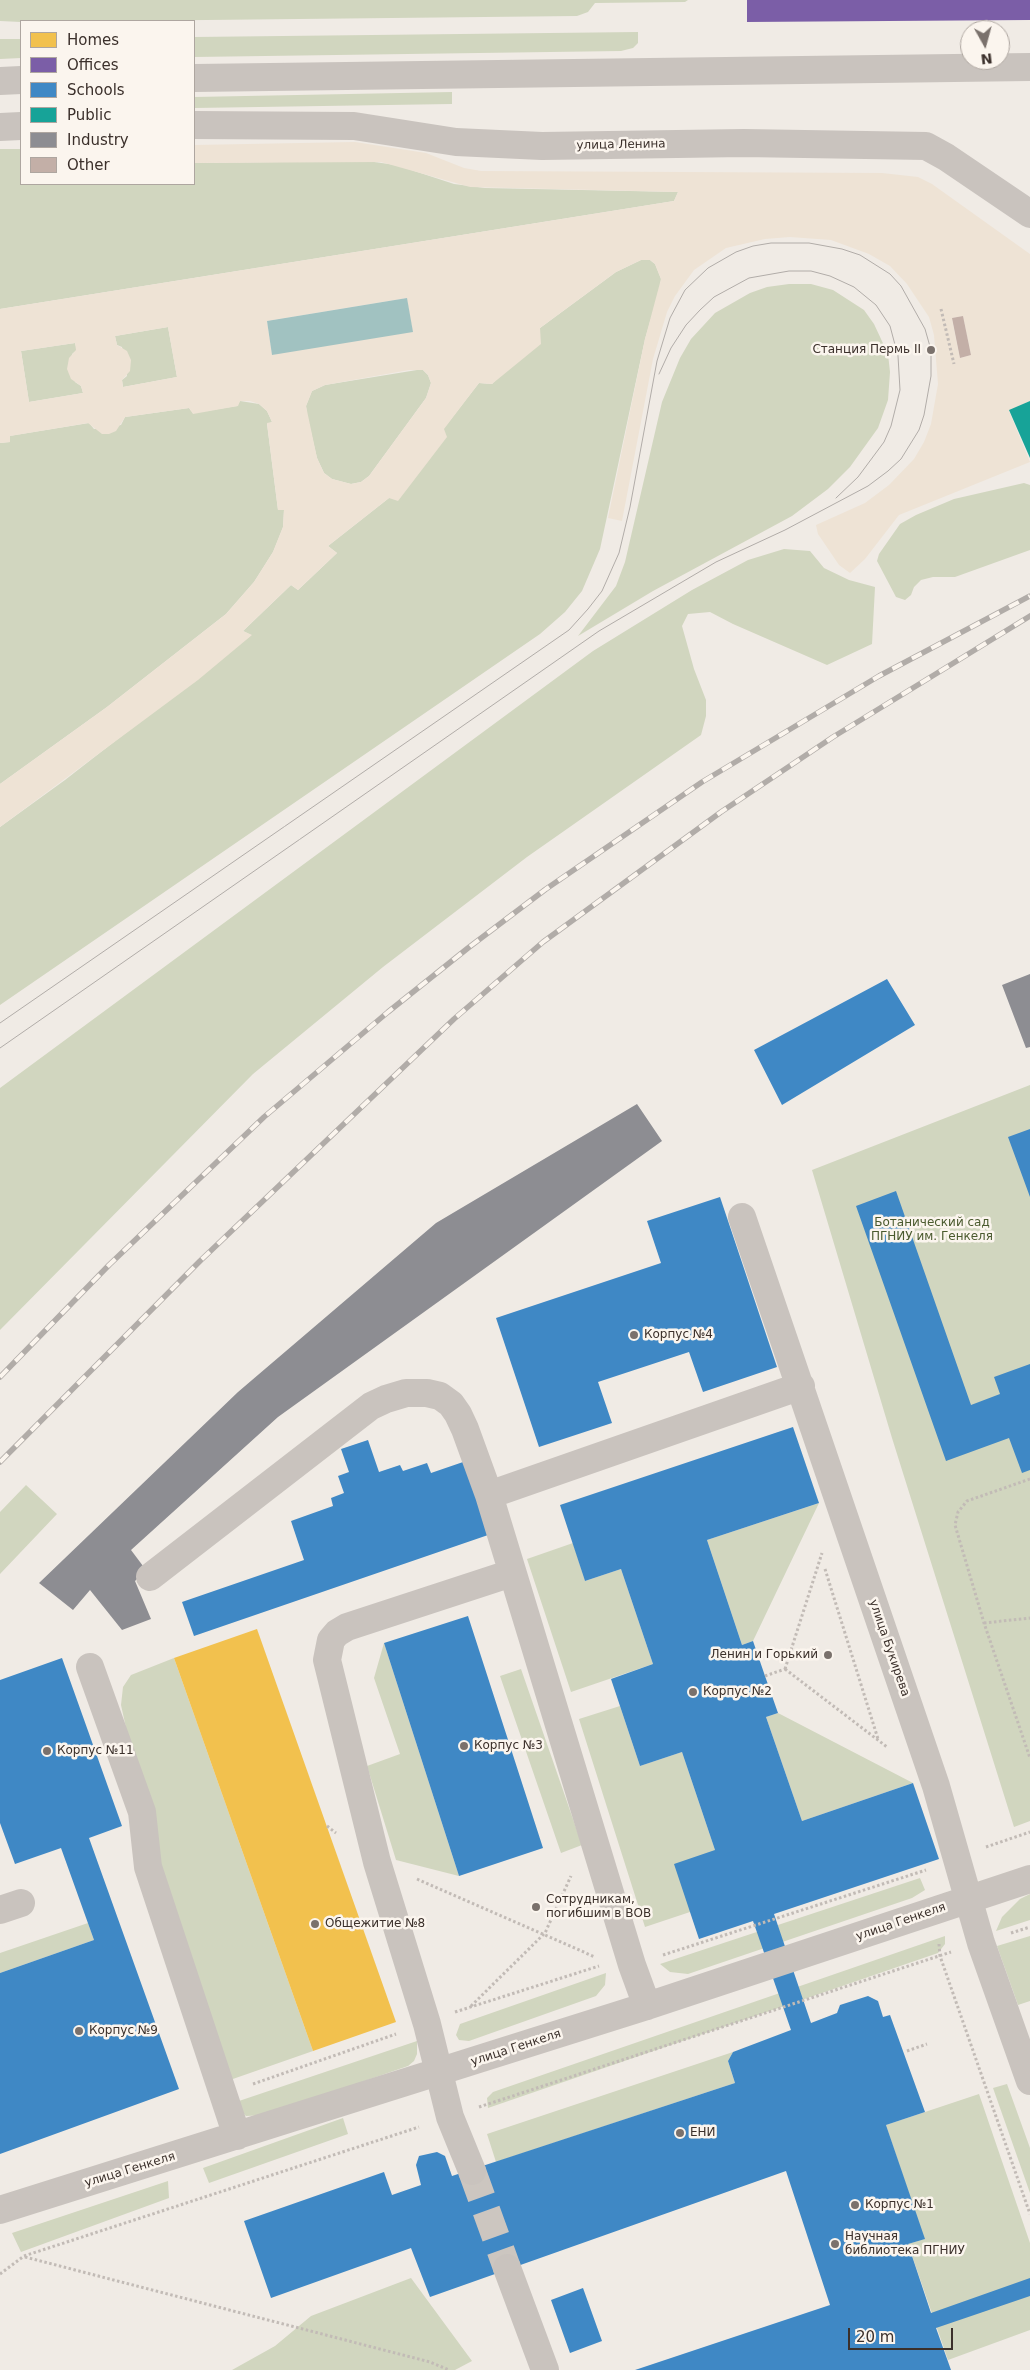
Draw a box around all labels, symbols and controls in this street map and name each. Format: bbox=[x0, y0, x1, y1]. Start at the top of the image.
legend bbox=[20, 20, 195, 185]
north arrow bbox=[960, 20, 1010, 70]
text: Homes bbox=[67, 31, 119, 49]
text: N bbox=[980, 50, 993, 68]
text: Offices bbox=[67, 56, 119, 74]
text: Schools bbox=[67, 81, 125, 99]
text: Public bbox=[67, 106, 111, 124]
text: Industry bbox=[67, 131, 129, 149]
street label: улица Ленина bbox=[576, 137, 666, 153]
text: Other bbox=[67, 156, 110, 174]
place label: Станция Пермь II bbox=[812, 343, 921, 357]
marker: Станция Пермь II bbox=[925, 344, 937, 356]
park label: Ботанический сад ПГНИУ им. Генкеля bbox=[871, 1216, 993, 1244]
place label: Корпус №4 bbox=[644, 1328, 713, 1342]
marker: Корпус №4 bbox=[628, 1329, 640, 1341]
street label: улица Букирева bbox=[866, 1598, 912, 1698]
place label: Ленин и Горький bbox=[710, 1648, 818, 1662]
marker: Ленин и Горький bbox=[822, 1649, 834, 1661]
place label: Корпус №2 bbox=[703, 1685, 772, 1699]
marker: Корпус №2 bbox=[687, 1686, 699, 1698]
place label: Корпус №3 bbox=[474, 1739, 543, 1753]
marker: Корпус №3 bbox=[458, 1740, 470, 1752]
place label: Корпус №11 bbox=[57, 1744, 134, 1758]
marker: Корпус №11 bbox=[41, 1745, 53, 1757]
place label: Сотрудникам, погибшим в ВОВ bbox=[546, 1893, 651, 1921]
street label: улица Генкеля bbox=[854, 1900, 948, 1944]
marker: Сотрудникам, погибшим в ВОВ bbox=[530, 1901, 542, 1913]
place label: Общежитие №8 bbox=[325, 1917, 425, 1931]
marker: Общежитие №8 bbox=[309, 1918, 321, 1930]
place label: Корпус №9 bbox=[89, 2024, 158, 2038]
marker: Корпус №9 bbox=[73, 2025, 85, 2037]
street label: улица Генкеля bbox=[469, 2027, 563, 2069]
place label: ЕНИ bbox=[690, 2126, 716, 2140]
marker: ЕНИ bbox=[674, 2127, 686, 2139]
street label: улица Генкеля bbox=[83, 2149, 177, 2191]
place label: Корпус №1 bbox=[865, 2198, 934, 2212]
marker: Корпус №1 bbox=[849, 2199, 861, 2211]
place label: Научная библиотека ПГНИУ bbox=[845, 2230, 965, 2258]
marker: Научная библиотека ПГНИУ bbox=[829, 2238, 841, 2250]
scale bar bbox=[850, 2318, 955, 2350]
text: 20 m bbox=[856, 2328, 894, 2346]

